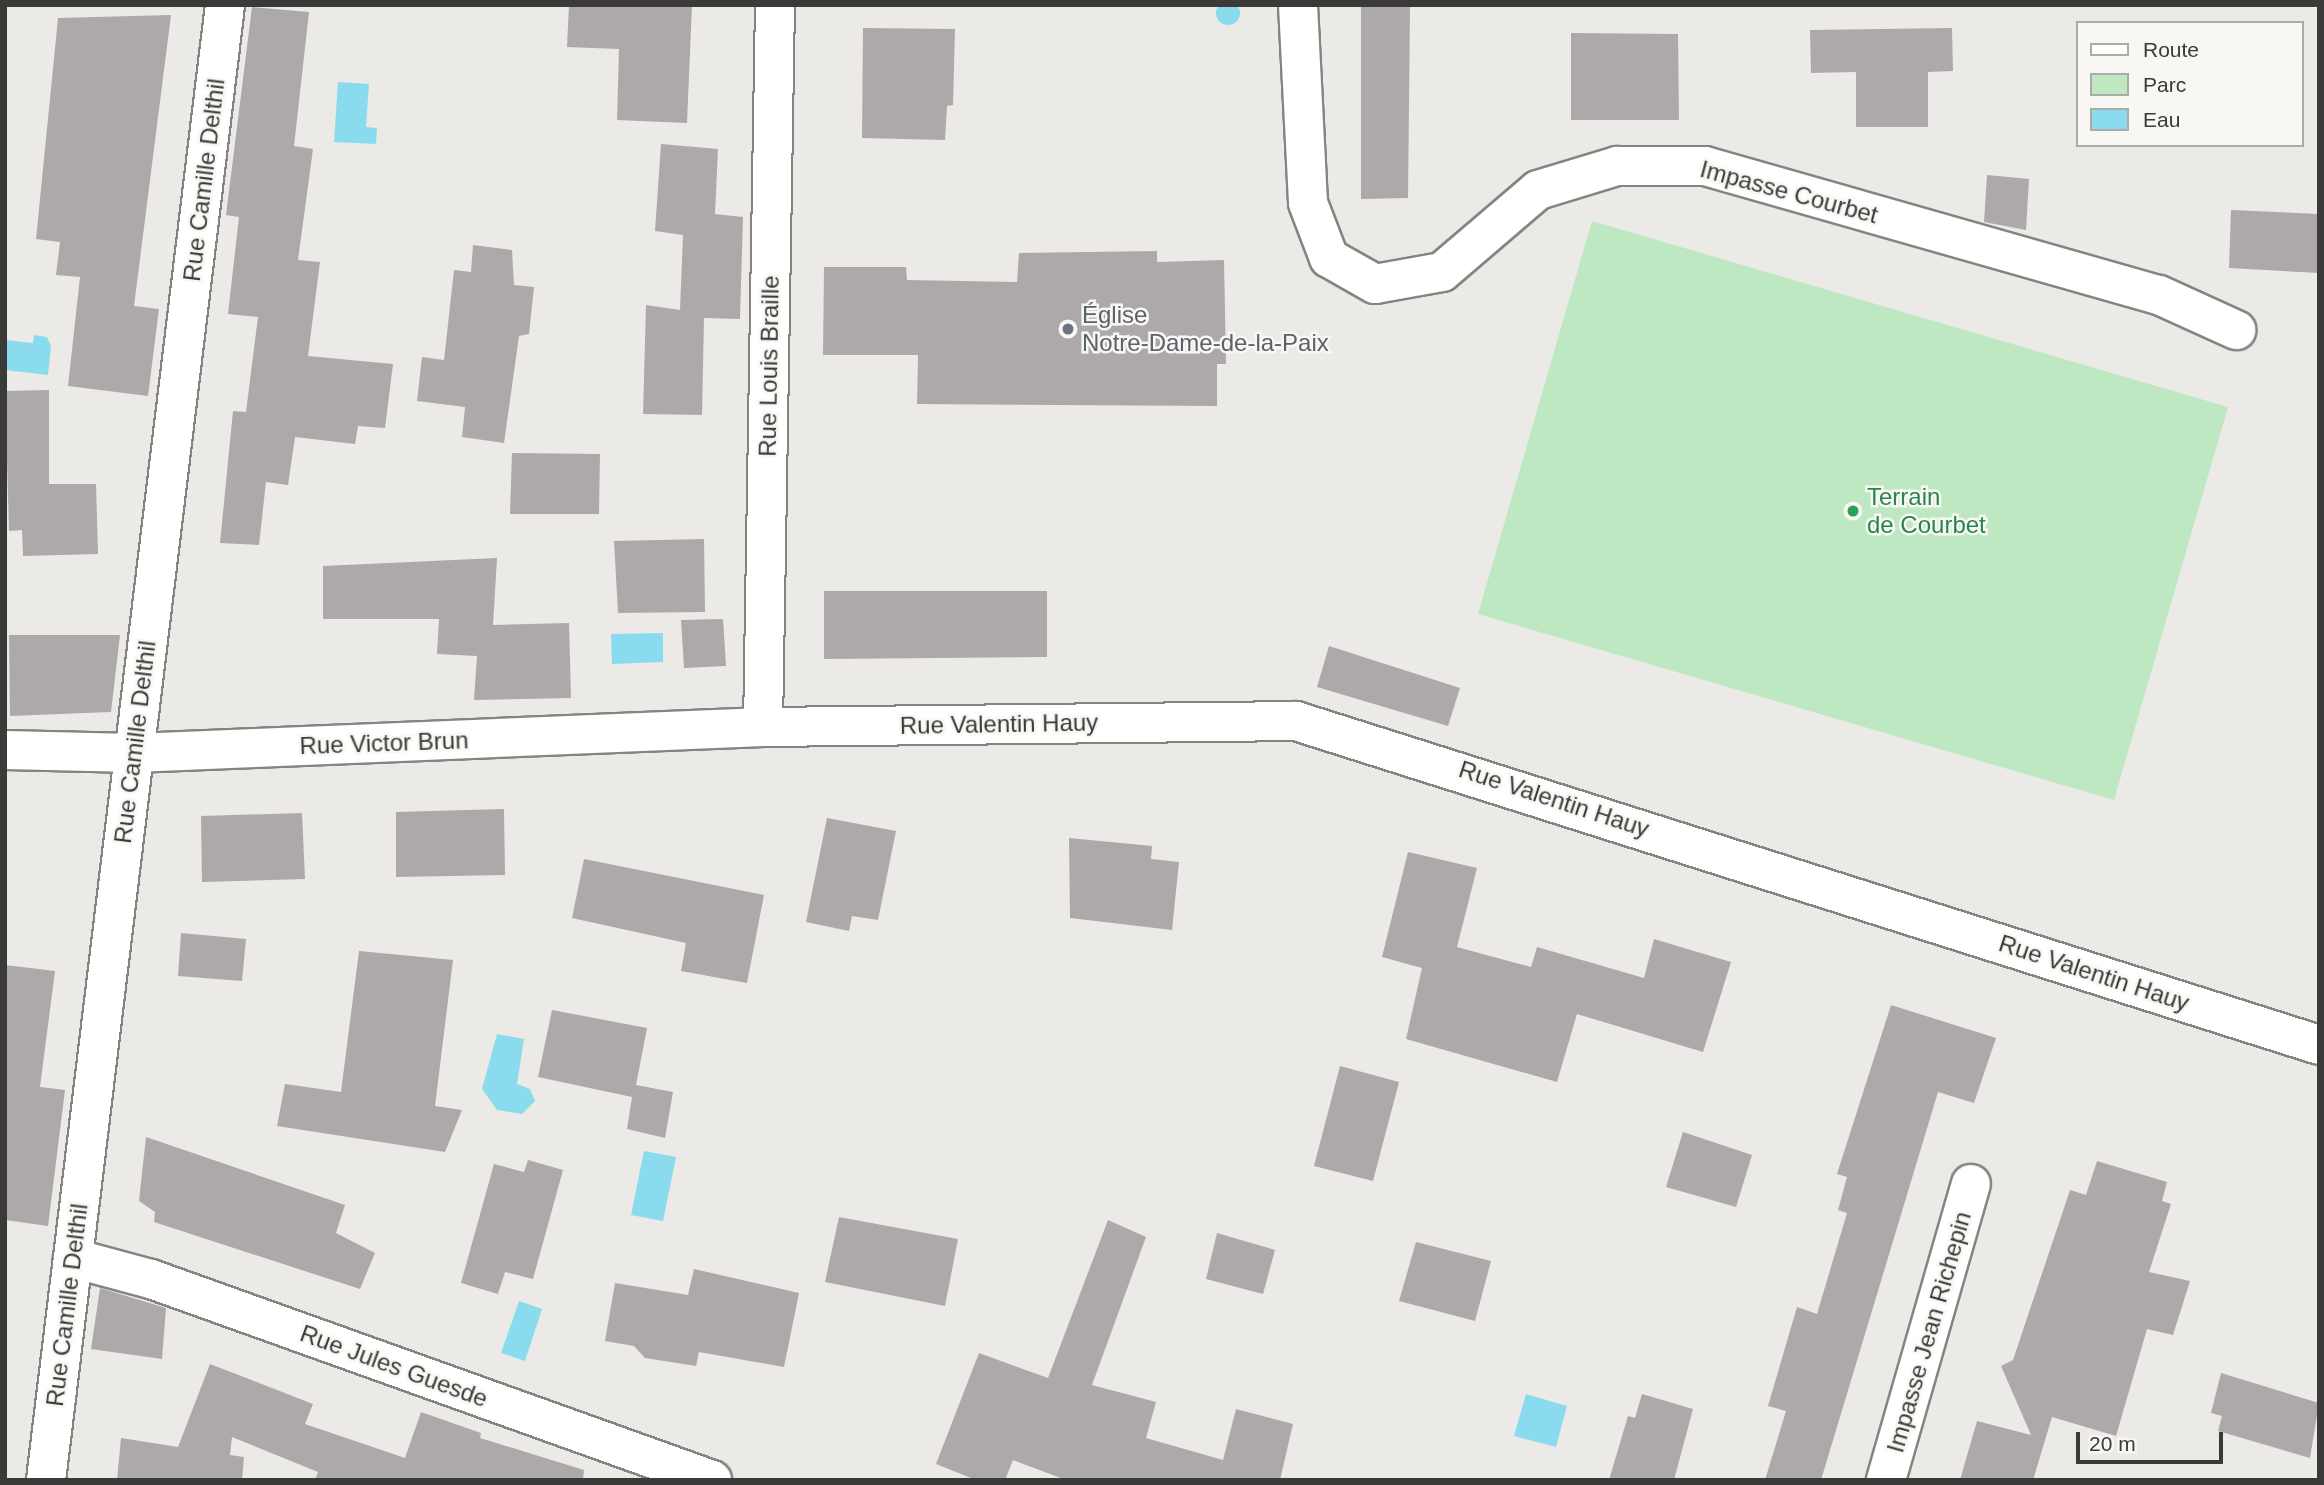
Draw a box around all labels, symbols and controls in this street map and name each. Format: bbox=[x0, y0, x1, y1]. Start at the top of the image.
legend bbox=[2076, 21, 2303, 147]
text: Route bbox=[2143, 38, 2199, 61]
text: Parc bbox=[2143, 73, 2186, 96]
street label: Rue Camille Delthil bbox=[177, 77, 231, 283]
text: Eau bbox=[2143, 108, 2180, 131]
street label: Impasse Courbet bbox=[1697, 154, 1881, 230]
street label: Rue Louis Braille bbox=[753, 275, 785, 457]
place label: Église Notre-Dame-de-la-Paix bbox=[1082, 301, 1329, 357]
marker: Église Notre-Dame-de-la-Paix bbox=[1060, 321, 1076, 337]
place label: Terrain de Courbet bbox=[1867, 483, 1986, 539]
marker: Terrain de Courbet bbox=[1845, 503, 1861, 519]
street label: Rue Camille Delthil bbox=[108, 639, 162, 845]
street label: Rue Valentin Hauy bbox=[900, 708, 1098, 740]
street label: Rue Victor Brun bbox=[299, 726, 469, 760]
street label: Rue Valentin Hauy bbox=[1455, 755, 1653, 843]
street label: Rue Valentin Hauy bbox=[1995, 929, 2193, 1017]
street label: Rue Camille Delthil bbox=[40, 1202, 94, 1408]
street label: Impasse Jean Richepin bbox=[1881, 1208, 1977, 1456]
street label: Rue Jules Guesde bbox=[296, 1319, 492, 1413]
scale bar bbox=[2079, 1418, 2226, 1462]
text: 20 m bbox=[2089, 1432, 2136, 1455]

